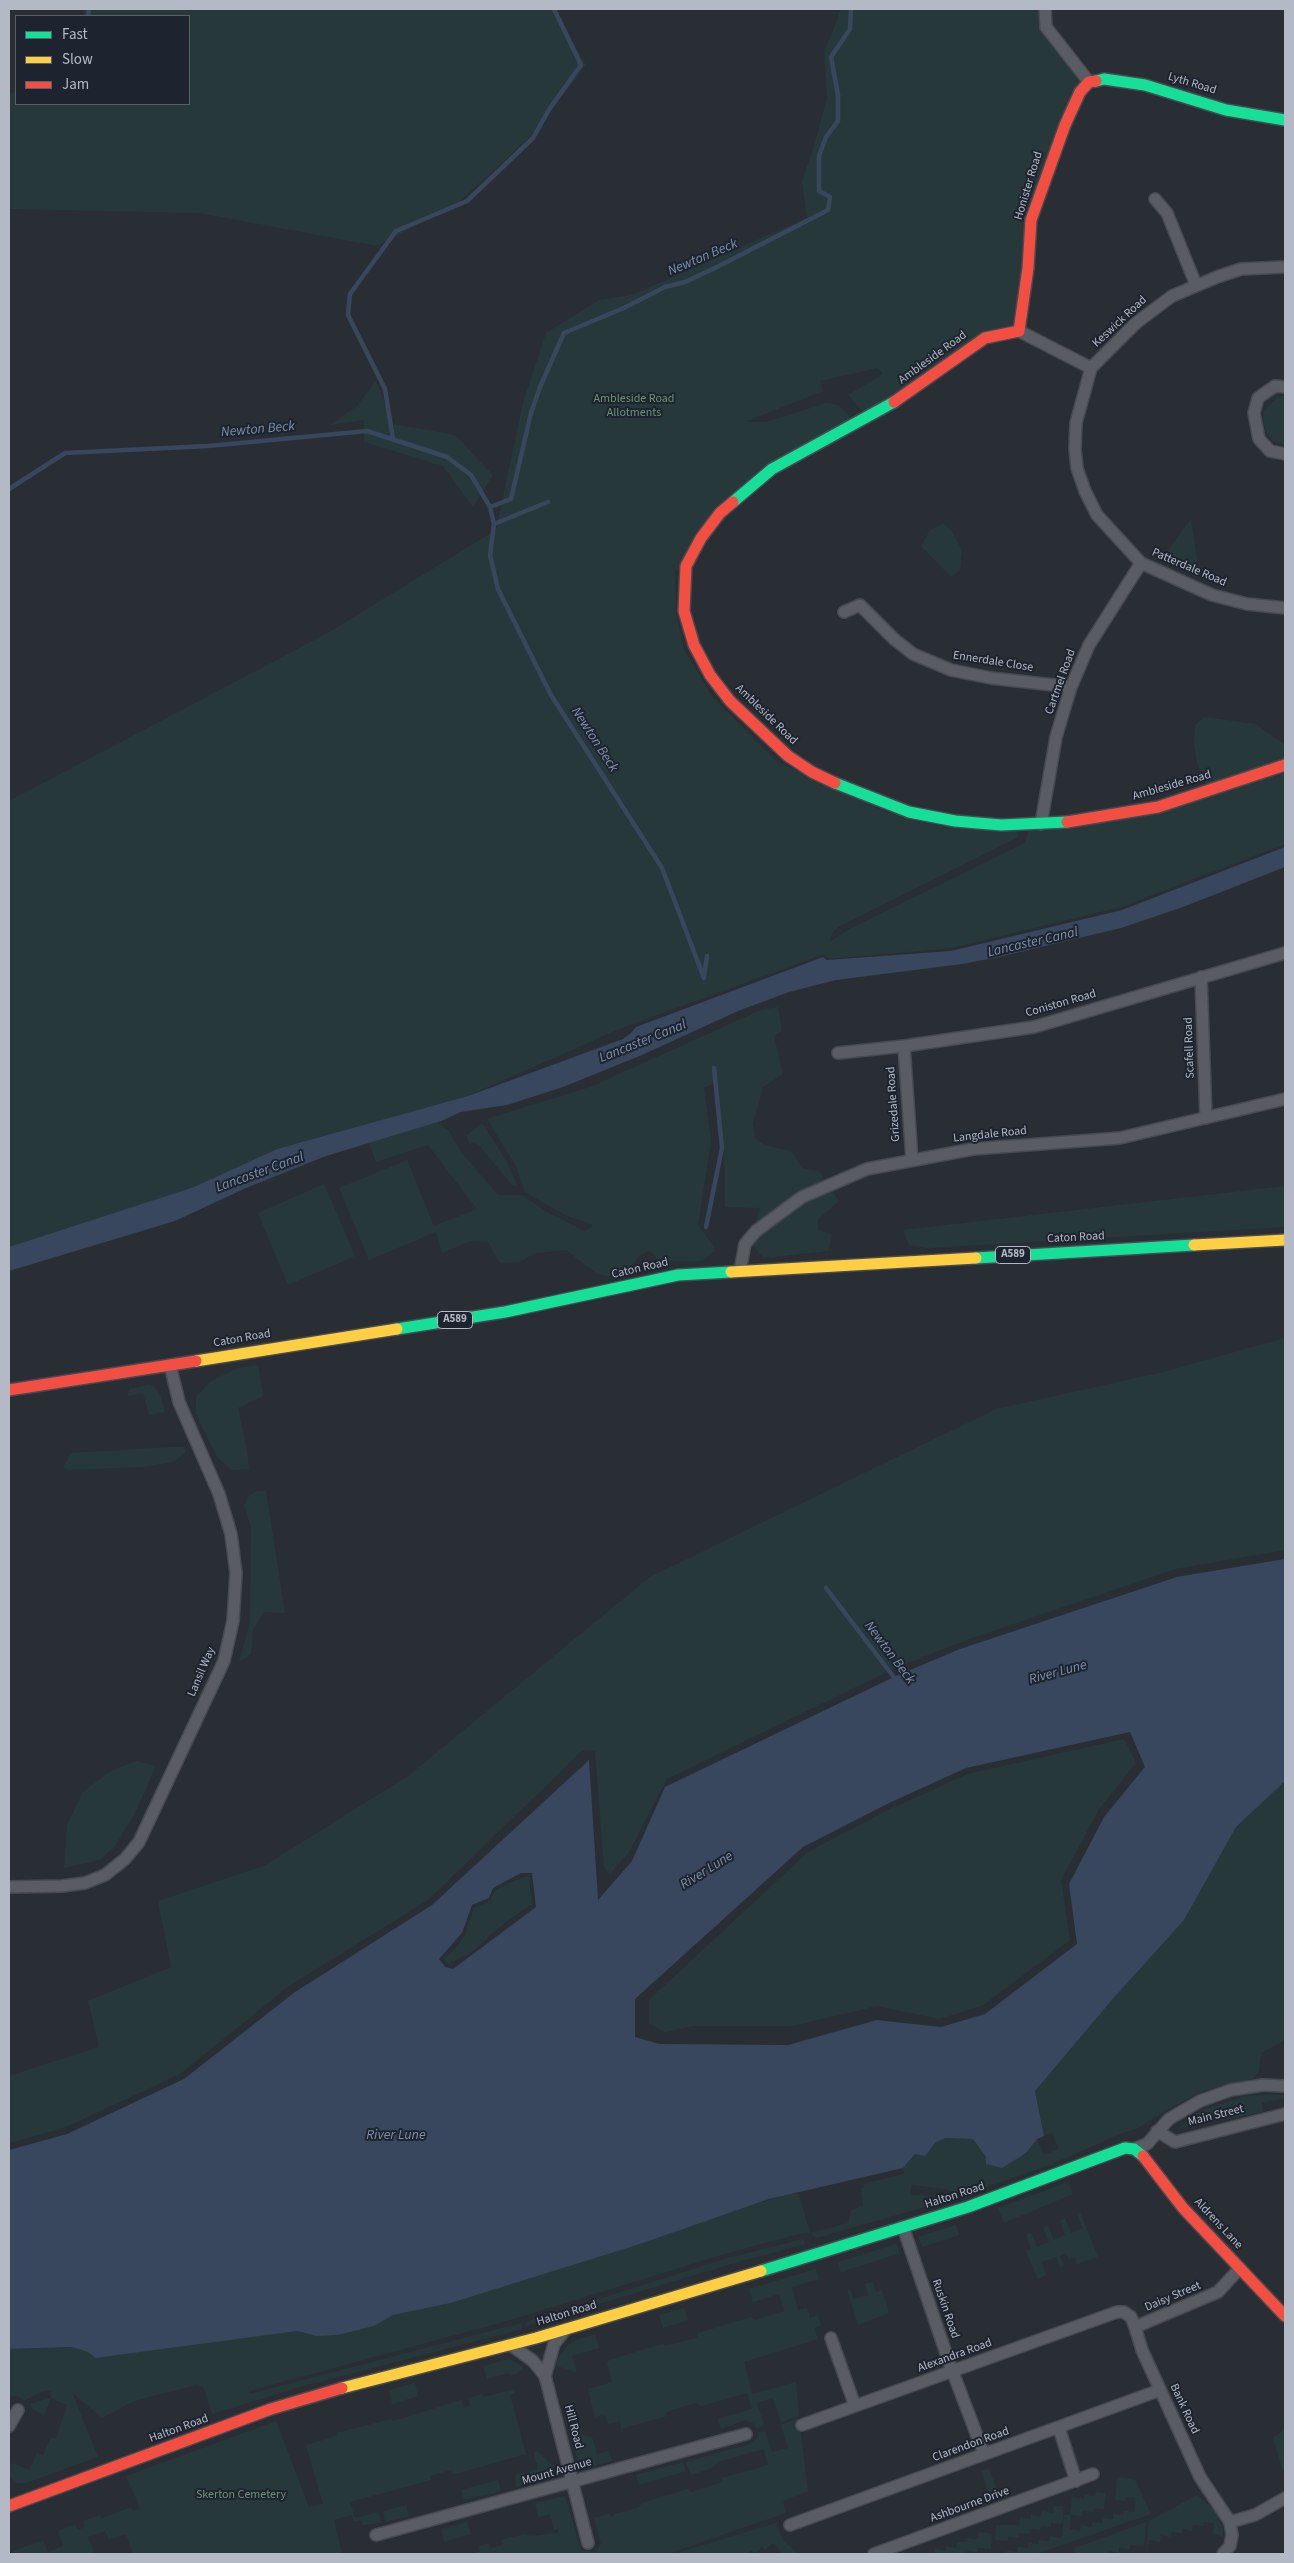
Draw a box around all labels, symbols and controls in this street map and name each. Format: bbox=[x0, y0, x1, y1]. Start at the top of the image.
legend bbox=[15, 15, 190, 105]
text: Fast bbox=[62, 24, 88, 45]
text: Slow bbox=[62, 49, 93, 70]
street label: Lyth Road bbox=[1166, 70, 1218, 98]
text: Jam bbox=[62, 74, 89, 95]
street label: Honister Road bbox=[1012, 150, 1046, 222]
water label: Newton Beck bbox=[666, 236, 740, 280]
street label: Keswick Road bbox=[1090, 293, 1150, 351]
street label: Ambleside Road bbox=[896, 328, 970, 388]
park label: Ambleside Road Allotments bbox=[594, 392, 674, 420]
water label: Newton Beck bbox=[220, 418, 296, 442]
street label: Patterdale Road bbox=[1149, 546, 1229, 590]
street label: Cartmel Road bbox=[1043, 647, 1079, 717]
street label: Ennerdale Close bbox=[952, 649, 1034, 675]
street label: Ambleside Road bbox=[732, 682, 800, 748]
water label: Newton Beck bbox=[567, 704, 621, 776]
street label: Ambleside Road bbox=[1131, 768, 1213, 804]
water label: Lancaster Canal bbox=[986, 924, 1080, 962]
street label: Coniston Road bbox=[1024, 987, 1098, 1021]
water label: Lancaster Canal bbox=[597, 1017, 689, 1067]
street label: Scafell Road bbox=[1182, 1017, 1198, 1079]
street label: Grizedale Road bbox=[884, 1066, 904, 1142]
street label: Langdale Road bbox=[952, 1124, 1028, 1146]
water label: Lancaster Canal bbox=[214, 1149, 306, 1197]
street label: Caton Road bbox=[1047, 1229, 1105, 1247]
road number: A589 bbox=[996, 1246, 1030, 1264]
street label: Caton Road bbox=[610, 1255, 670, 1283]
road number: A589 bbox=[438, 1312, 472, 1328]
street label: Caton Road bbox=[212, 1327, 272, 1351]
water label: Newton Beck bbox=[860, 1618, 918, 1688]
street label: Lansil Way bbox=[185, 1645, 219, 1699]
water label: River Lune bbox=[1027, 1657, 1089, 1689]
water label: River Lune bbox=[677, 1848, 737, 1894]
street label: Main Street bbox=[1187, 2102, 1245, 2130]
water label: River Lune bbox=[366, 2128, 426, 2144]
street label: Halton Road bbox=[923, 2180, 987, 2212]
street label: Aldrens Lane bbox=[1191, 2195, 1245, 2253]
street label: Ruskin Road bbox=[928, 2277, 962, 2341]
street label: Daisy Street bbox=[1143, 2279, 1203, 2315]
street label: Halton Road bbox=[535, 2298, 599, 2330]
street label: Alexandra Road bbox=[916, 2336, 994, 2376]
street label: Bank Road bbox=[1166, 2382, 1202, 2436]
street label: Hill Road bbox=[560, 2403, 586, 2451]
street label: Halton Road bbox=[147, 2412, 211, 2446]
street label: Clarendon Road bbox=[931, 2424, 1011, 2466]
street label: Mount Avenue bbox=[521, 2455, 593, 2489]
street label: Ashbourne Drive bbox=[928, 2484, 1012, 2526]
park label: Skerton Cemetery bbox=[196, 2488, 286, 2502]

